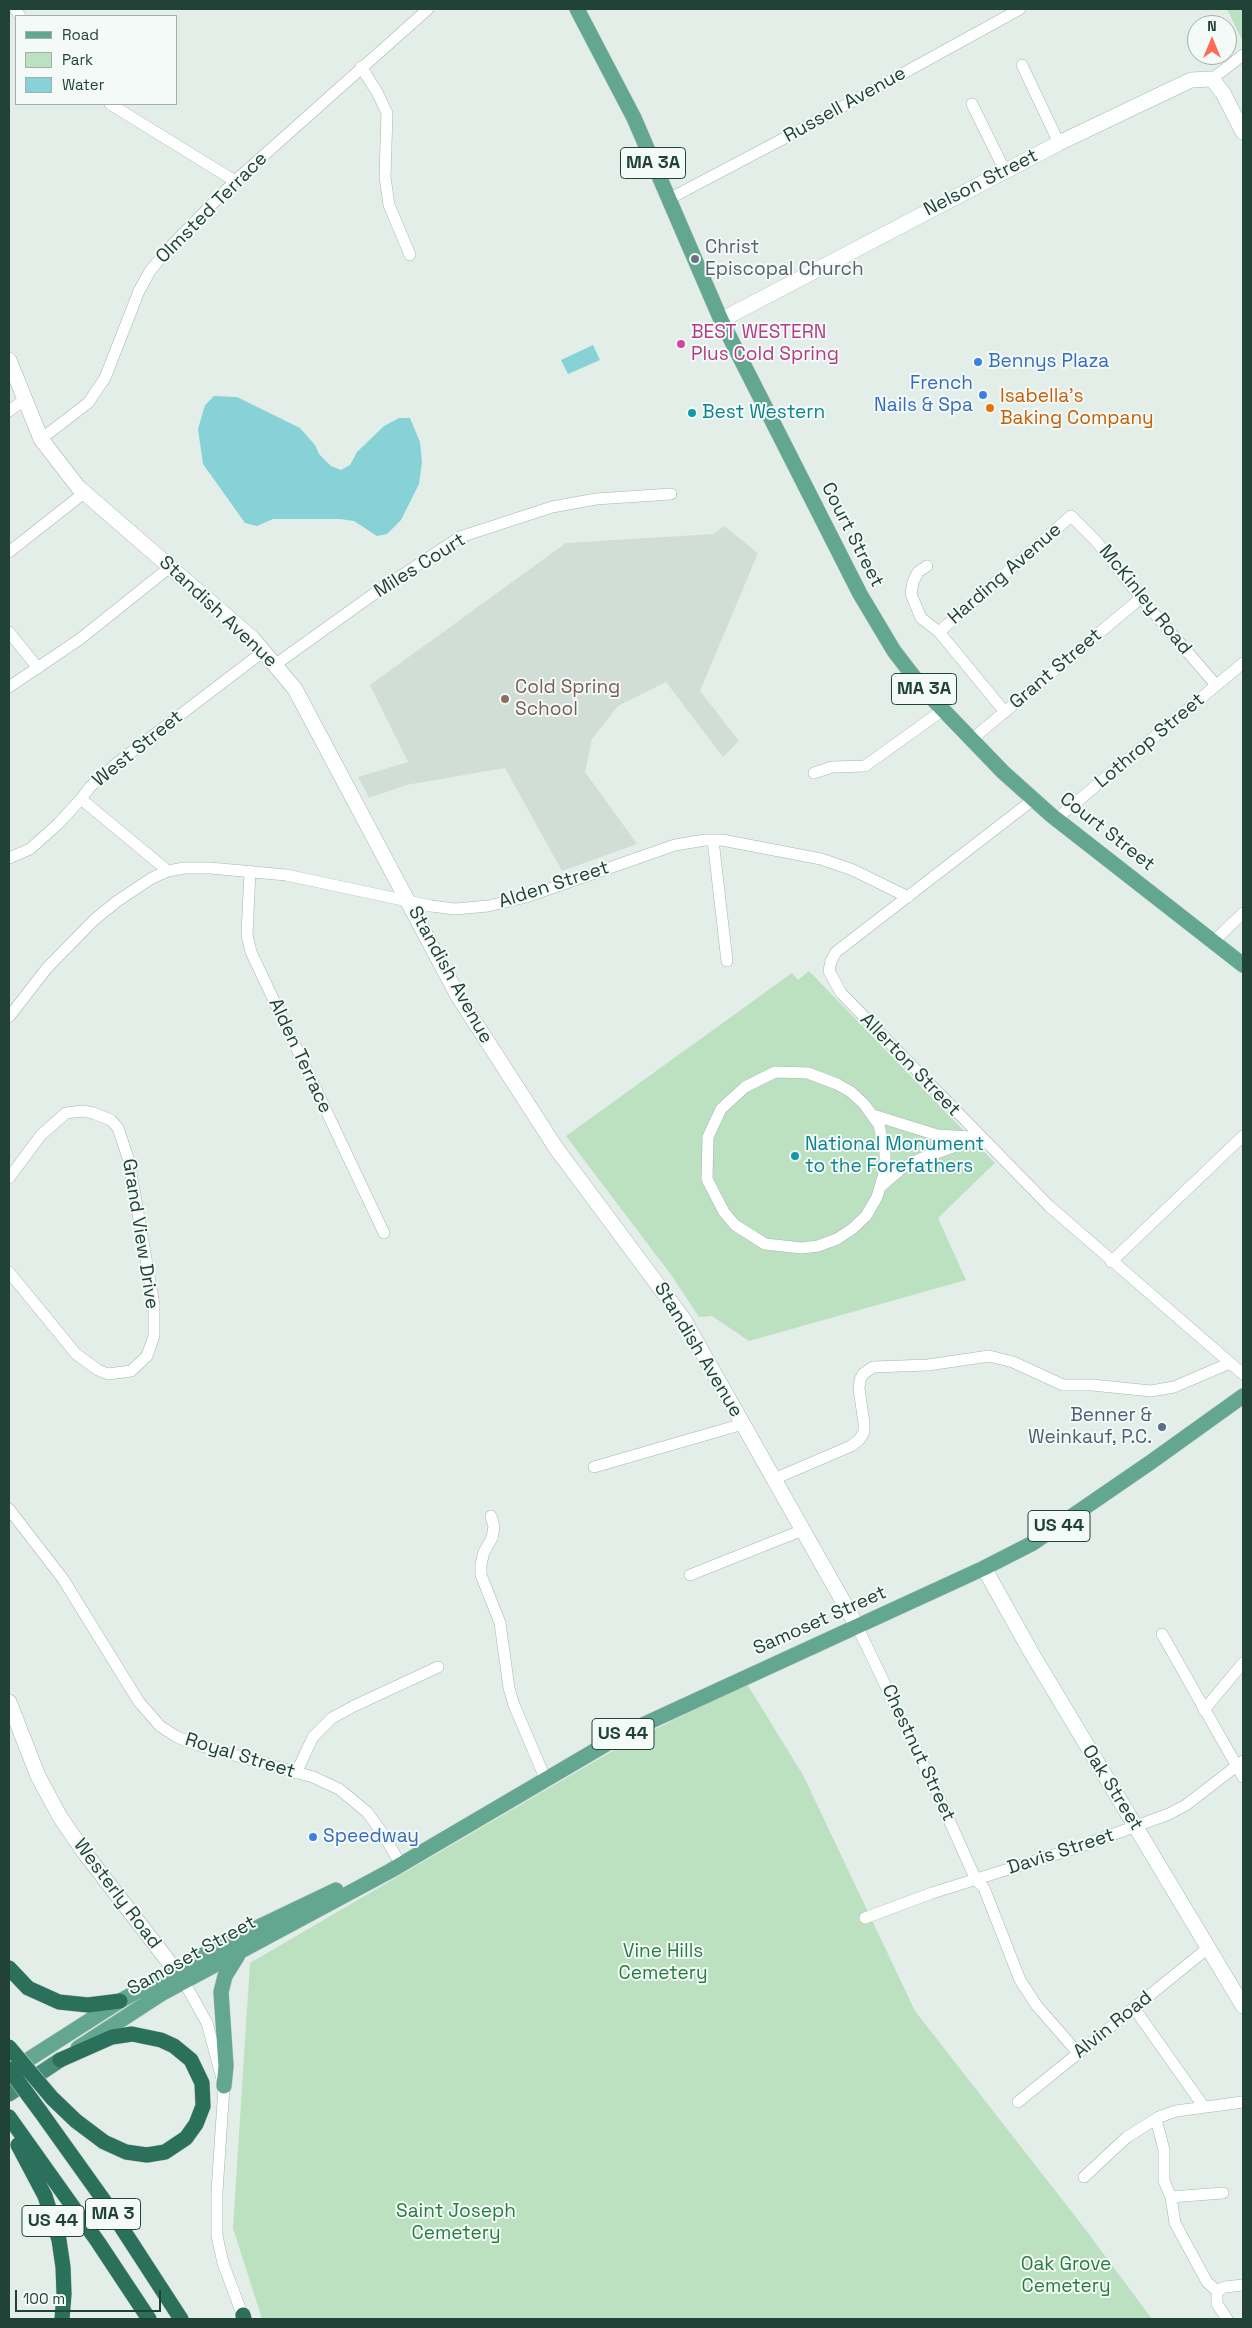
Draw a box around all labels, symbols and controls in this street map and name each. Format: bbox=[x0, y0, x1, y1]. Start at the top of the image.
legend bbox=[15, 15, 178, 105]
north arrow bbox=[1187, 15, 1237, 65]
text: N bbox=[1207, 17, 1217, 35]
text: Road bbox=[62, 25, 99, 44]
text: Park bbox=[62, 50, 93, 69]
street label: Russell Avenue bbox=[780, 62, 910, 148]
text: Water bbox=[62, 75, 104, 94]
street label: Nelson Street bbox=[920, 144, 1042, 222]
street label: Olmsted Terrace bbox=[152, 148, 272, 268]
road number: MA 3A bbox=[620, 148, 686, 178]
place label: Christ Episcopal Church bbox=[705, 237, 864, 281]
marker: Christ Episcopal Church bbox=[689, 253, 701, 265]
place label: BEST WESTERN Plus Cold Spring bbox=[691, 322, 839, 366]
marker: BEST WESTERN Plus Cold Spring bbox=[675, 338, 687, 350]
place label: Bennys Plaza bbox=[988, 351, 1109, 373]
marker: Bennys Plaza bbox=[972, 356, 984, 368]
place label: French Nails & Spa bbox=[874, 373, 973, 417]
place label: Isabella's Baking Company bbox=[1000, 386, 1154, 430]
marker: French Nails & Spa bbox=[977, 389, 989, 401]
place label: Best Western bbox=[702, 402, 825, 424]
marker: Isabella's Baking Company bbox=[984, 402, 996, 414]
marker: Best Western bbox=[686, 407, 698, 419]
street label: Court Street bbox=[816, 479, 888, 591]
street label: Harding Avenue bbox=[944, 519, 1066, 629]
street label: Miles Court bbox=[370, 529, 470, 603]
street label: McKinley Road bbox=[1094, 540, 1196, 660]
street label: Standish Avenue bbox=[154, 551, 282, 673]
street label: Grant Street bbox=[1005, 624, 1107, 714]
road number: MA 3A bbox=[892, 674, 956, 704]
place label: Cold Spring School bbox=[515, 677, 620, 721]
street label: Lothrop Street bbox=[1091, 689, 1209, 793]
marker: Cold Spring School bbox=[499, 693, 511, 705]
street label: West Street bbox=[88, 706, 188, 792]
street label: Court Street bbox=[1055, 788, 1159, 876]
street label: Alden Street bbox=[496, 856, 612, 914]
street label: Standish Avenue bbox=[403, 902, 497, 1048]
street label: Alden Terrace bbox=[263, 995, 337, 1117]
street label: Allerton Street bbox=[855, 1009, 965, 1121]
place label: National Monument to the Forefathers bbox=[805, 1134, 984, 1178]
marker: National Monument to the Forefathers bbox=[789, 1150, 801, 1162]
street label: Grand View Drive bbox=[117, 1157, 163, 1311]
street label: Standish Avenue bbox=[649, 1278, 747, 1422]
place label: Benner & Weinkauf, P.C. bbox=[1028, 1405, 1152, 1449]
marker: Benner & Weinkauf, P.C. bbox=[1156, 1421, 1168, 1433]
road number: US 44 bbox=[1028, 1510, 1090, 1542]
street label: Samoset Street bbox=[750, 1581, 890, 1661]
street label: Chestnut Street bbox=[876, 1681, 960, 1825]
road number: US 44 bbox=[592, 1718, 654, 1750]
street label: Royal Street bbox=[182, 1728, 298, 1784]
street label: Oak Street bbox=[1077, 1741, 1147, 1835]
street label: Davis Street bbox=[1005, 1824, 1117, 1880]
place label: Speedway bbox=[323, 1826, 419, 1848]
marker: Speedway bbox=[307, 1831, 319, 1843]
street label: Westerly Road bbox=[68, 1834, 166, 1954]
street label: Samoset Street bbox=[124, 1911, 260, 2001]
park label: Vine Hills Cemetery bbox=[618, 1941, 708, 1985]
street label: Alvin Road bbox=[1069, 1986, 1157, 2064]
road number: MA 3 bbox=[86, 2198, 140, 2230]
park label: Saint Joseph Cemetery bbox=[396, 2201, 516, 2245]
road number: US 44 bbox=[22, 2206, 84, 2236]
park label: Oak Grove Cemetery bbox=[1021, 2254, 1111, 2298]
scale bar bbox=[18, 2280, 164, 2312]
text: 100 m bbox=[23, 2289, 65, 2308]

